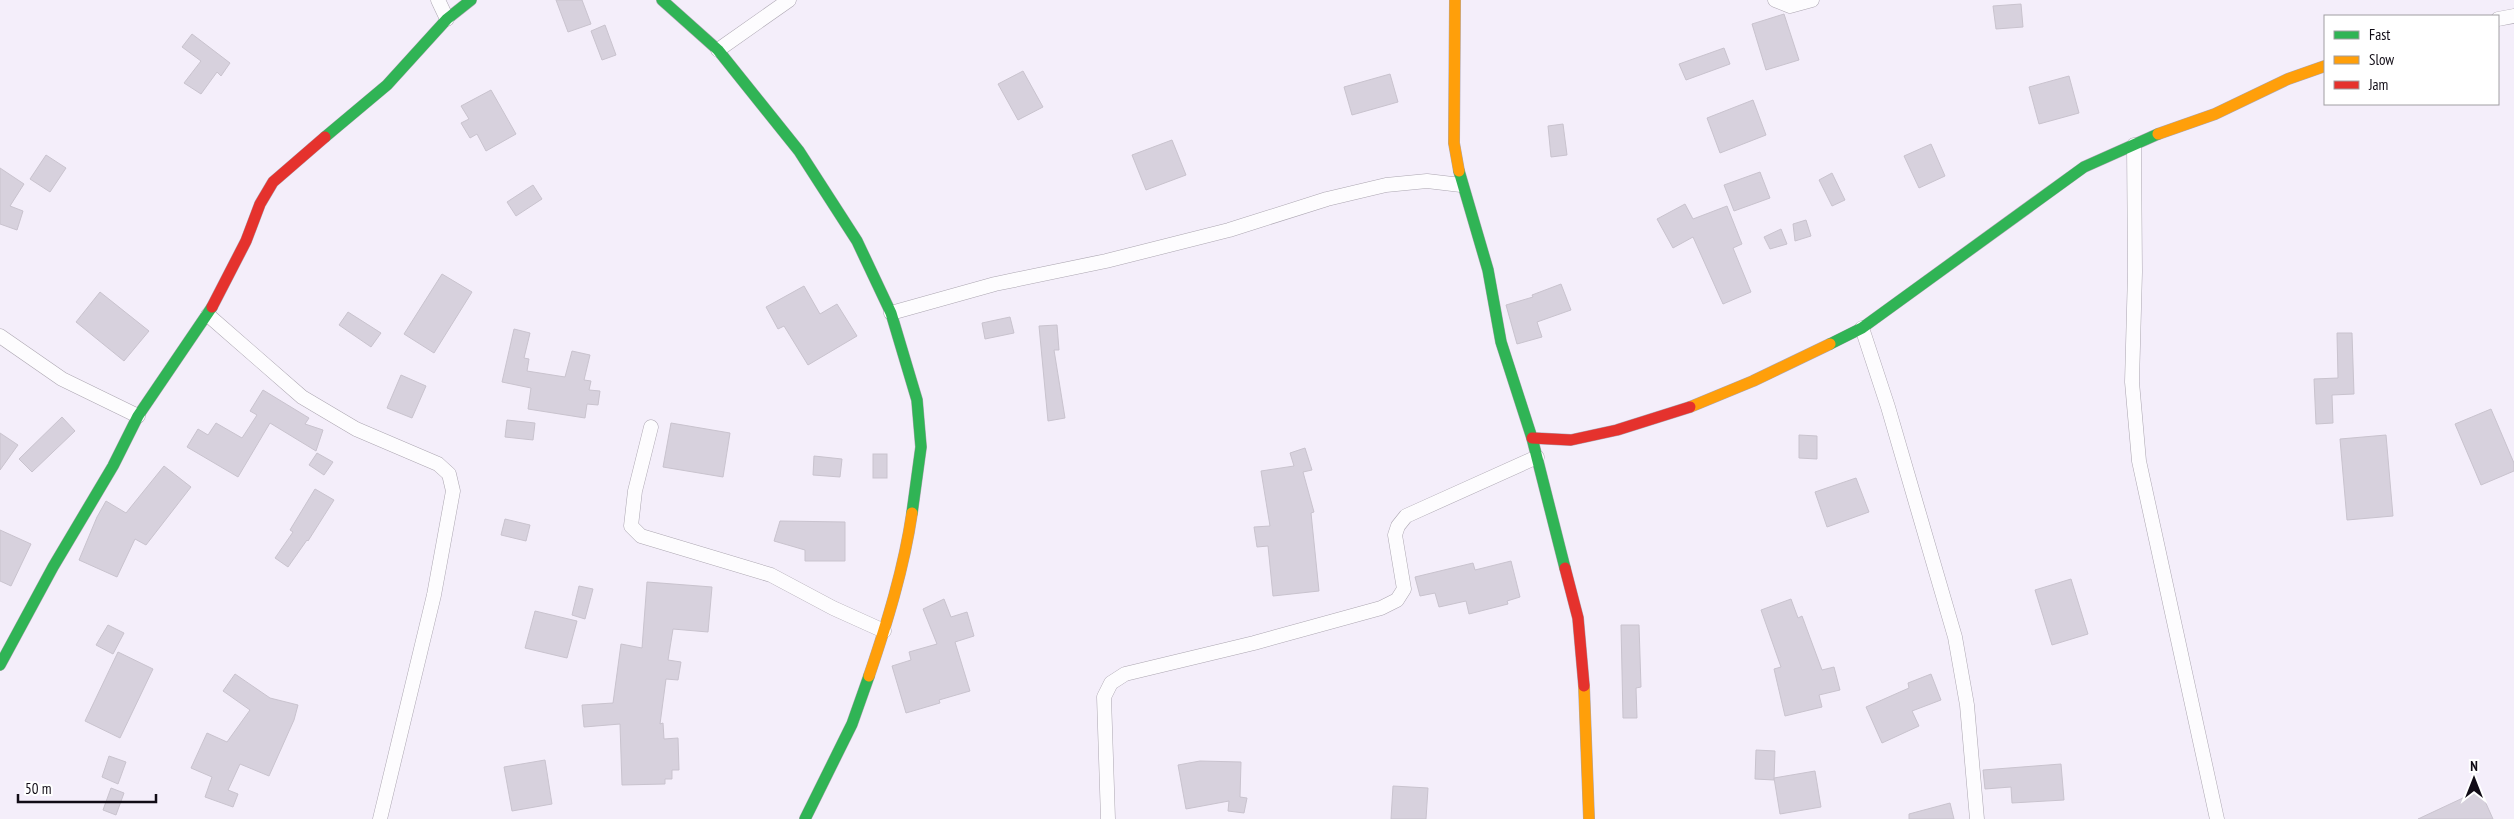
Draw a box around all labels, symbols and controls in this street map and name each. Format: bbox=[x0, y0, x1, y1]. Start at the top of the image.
legend bbox=[2324, 15, 2499, 105]
text: Fast bbox=[2369, 25, 2390, 44]
text: Slow bbox=[2369, 50, 2394, 69]
text: Jam bbox=[2368, 75, 2388, 94]
north arrow bbox=[2449, 754, 2499, 804]
text: N bbox=[2470, 757, 2478, 775]
scale bar bbox=[18, 772, 155, 804]
text: 50 m bbox=[25, 779, 51, 798]

